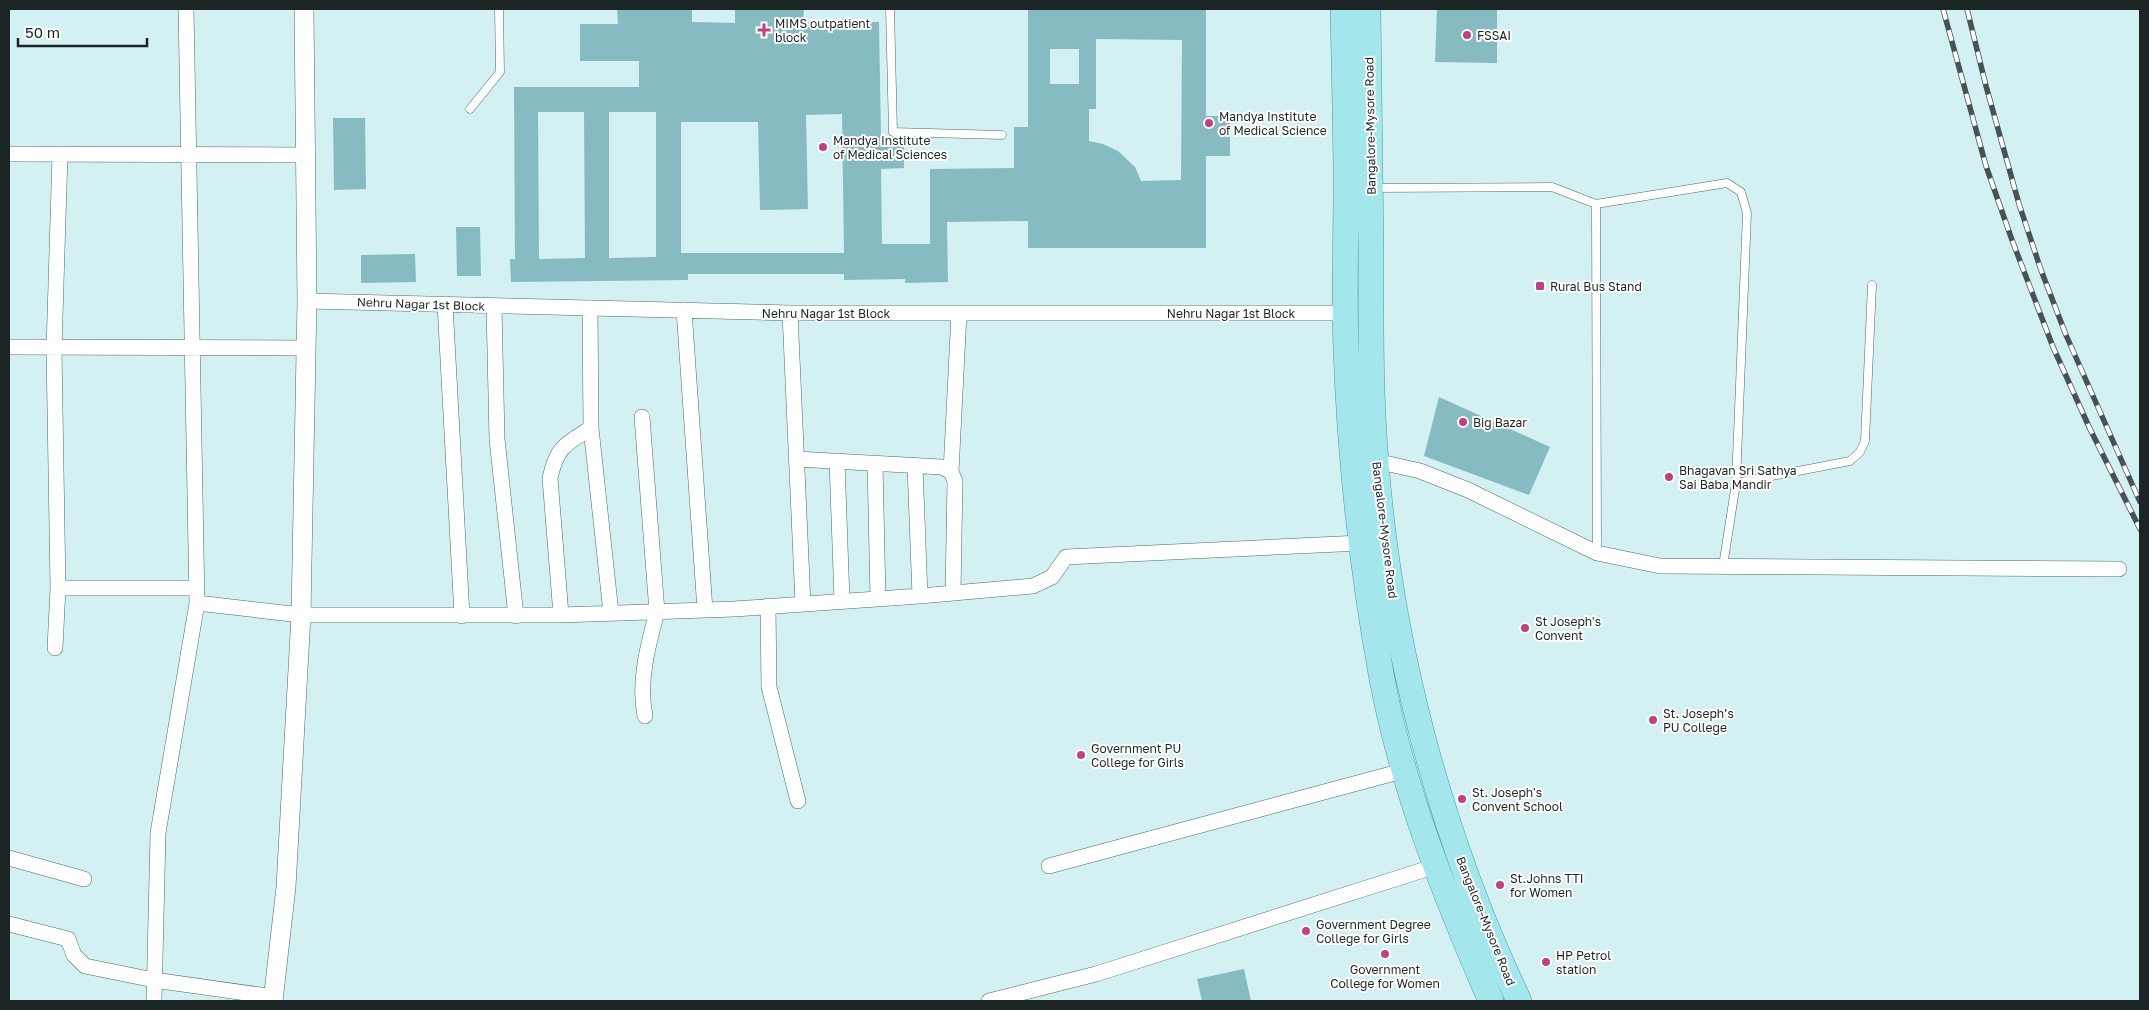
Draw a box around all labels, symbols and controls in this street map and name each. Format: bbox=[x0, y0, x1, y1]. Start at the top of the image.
scale bar bbox=[18, 15, 146, 47]
place label: MIMS outpatient block bbox=[775, 16, 871, 45]
text: 50 m bbox=[25, 23, 60, 41]
marker: MIMS outpatient block bbox=[757, 23, 771, 37]
place label: FSSAI bbox=[1477, 28, 1511, 43]
marker: FSSAI bbox=[1461, 29, 1473, 41]
street label: Bangalore-Mysore Road bbox=[1361, 57, 1379, 195]
place label: Mandya Institute of Medical Science bbox=[1219, 109, 1327, 138]
marker: Mandya Institute of Medical Science bbox=[1203, 117, 1215, 129]
place label: Mandya Institute of Medical Sciences bbox=[833, 133, 947, 162]
marker: Mandya Institute of Medical Sciences bbox=[817, 141, 829, 153]
place label: Rural Bus Stand bbox=[1550, 279, 1642, 294]
marker: Rural Bus Stand bbox=[1534, 280, 1546, 292]
street label: Nehru Nagar 1st Block bbox=[357, 294, 486, 314]
street label: Nehru Nagar 1st Block bbox=[762, 306, 890, 321]
street label: Nehru Nagar 1st Block bbox=[1167, 306, 1295, 321]
place label: Big Bazar bbox=[1473, 415, 1527, 430]
marker: Big Bazar bbox=[1457, 416, 1469, 428]
street label: Bangalore-Mysore Road bbox=[1369, 461, 1401, 599]
place label: Bhagavan Sri Sathya Sai Baba Mandir bbox=[1679, 463, 1797, 492]
marker: Bhagavan Sri Sathya Sai Baba Mandir bbox=[1663, 471, 1675, 483]
place label: St Joseph's Convent bbox=[1535, 614, 1601, 643]
marker: St Joseph's Convent bbox=[1519, 622, 1531, 634]
place label: St. Joseph’s PU College bbox=[1663, 706, 1734, 735]
marker: St. Joseph’s PU College bbox=[1647, 714, 1659, 726]
place label: Government PU College for Girls bbox=[1091, 741, 1184, 770]
marker: Government PU College for Girls bbox=[1075, 749, 1087, 761]
place label: St. Joseph's Convent School bbox=[1472, 785, 1563, 814]
marker: St. Joseph's Convent School bbox=[1456, 793, 1468, 805]
street label: Bangalore-Mysore Road bbox=[1453, 854, 1519, 988]
place label: St.Johns TTI for Women bbox=[1510, 871, 1584, 900]
marker: St.Johns TTI for Women bbox=[1494, 879, 1506, 891]
place label: Government Degree College for Girls bbox=[1316, 917, 1431, 946]
marker: Government Degree College for Girls bbox=[1300, 925, 1312, 937]
marker: Government College for Women bbox=[1379, 948, 1391, 960]
place label: HP Petrol station bbox=[1556, 948, 1611, 977]
marker: HP Petrol station bbox=[1540, 956, 1552, 968]
place label: Government College for Women bbox=[1330, 962, 1440, 991]

